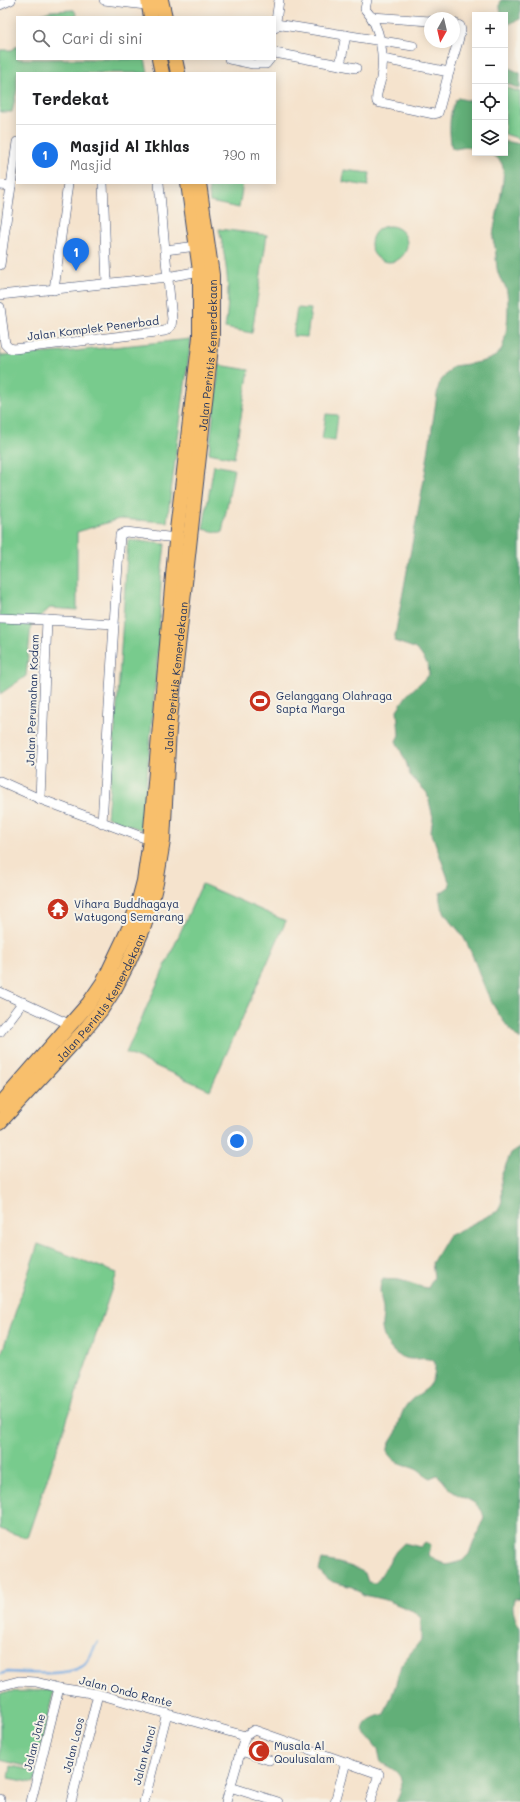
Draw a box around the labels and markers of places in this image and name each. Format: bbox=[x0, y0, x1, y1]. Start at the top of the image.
pin: 1 bbox=[63, 238, 89, 271]
sports icon: Gelanggang Olahraga Sapta Marga bbox=[247, 688, 273, 714]
place label: Gelanggang Olahraga Sapta Marga bbox=[276, 688, 393, 716]
temple icon: Vihara Buddhagaya Watugong Semarang bbox=[45, 896, 71, 922]
place label: Vihara Buddhagaya Watugong Semarang bbox=[74, 896, 184, 924]
mosque icon: Musala Al Qoulusalam bbox=[246, 1738, 272, 1764]
place label: Musala Al Qoulusalam bbox=[274, 1738, 335, 1766]

